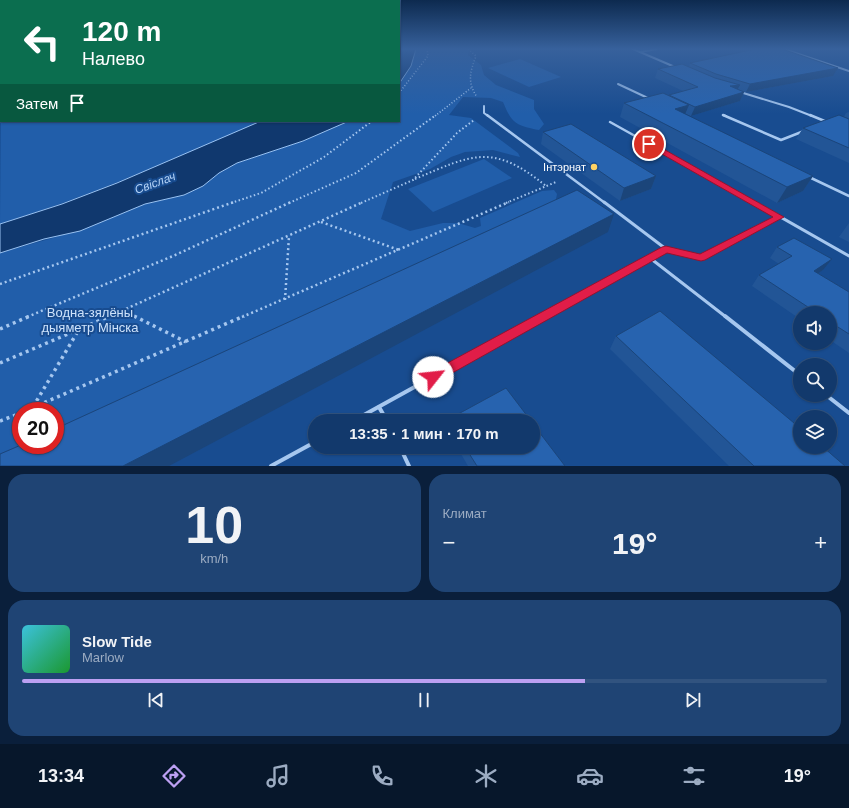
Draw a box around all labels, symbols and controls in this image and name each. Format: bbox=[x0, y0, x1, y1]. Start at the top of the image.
icon: left bbox=[16, 16, 68, 68]
text: 120 m bbox=[82, 16, 161, 47]
text: Налево bbox=[82, 49, 145, 69]
icon: arrive bbox=[66, 92, 88, 114]
text: Затем bbox=[16, 95, 58, 112]
pin bbox=[632, 127, 666, 161]
icon: arrive bbox=[638, 133, 660, 155]
place label: Інтэрнат bbox=[543, 161, 586, 173]
marker: Інтэрнат bbox=[589, 162, 599, 172]
water label: Свіслач bbox=[133, 169, 177, 197]
park label: Водна-зялёны дыяметр Мінска bbox=[41, 305, 139, 335]
map controls bbox=[793, 306, 837, 454]
button: sound bbox=[793, 306, 837, 350]
position arrow bbox=[412, 356, 454, 398]
button: search bbox=[793, 358, 837, 402]
speed limit sign: 20 bbox=[12, 402, 64, 454]
button: layers bbox=[793, 410, 837, 454]
text: 13:35 · 1 мин · 170 m bbox=[349, 425, 499, 442]
text: 10 bbox=[185, 496, 243, 554]
text: Климат bbox=[443, 506, 487, 521]
text: 19° bbox=[612, 527, 657, 560]
text: − bbox=[443, 530, 455, 555]
text: + bbox=[814, 530, 827, 555]
text: km/h bbox=[200, 551, 228, 566]
text: Slow Tide bbox=[82, 633, 152, 650]
text: Marlow bbox=[82, 650, 124, 665]
icon: previous bbox=[145, 689, 167, 711]
icon: pause bbox=[413, 689, 435, 711]
icon: next bbox=[682, 689, 704, 711]
icon: directions bbox=[160, 762, 188, 790]
icon: music bbox=[264, 762, 292, 790]
icon: phone bbox=[368, 762, 396, 790]
icon: climate bbox=[472, 762, 500, 790]
icon: car bbox=[576, 762, 604, 790]
icon: filters bbox=[680, 762, 708, 790]
text: 13:34 bbox=[38, 766, 84, 786]
text: 19° bbox=[784, 766, 811, 786]

